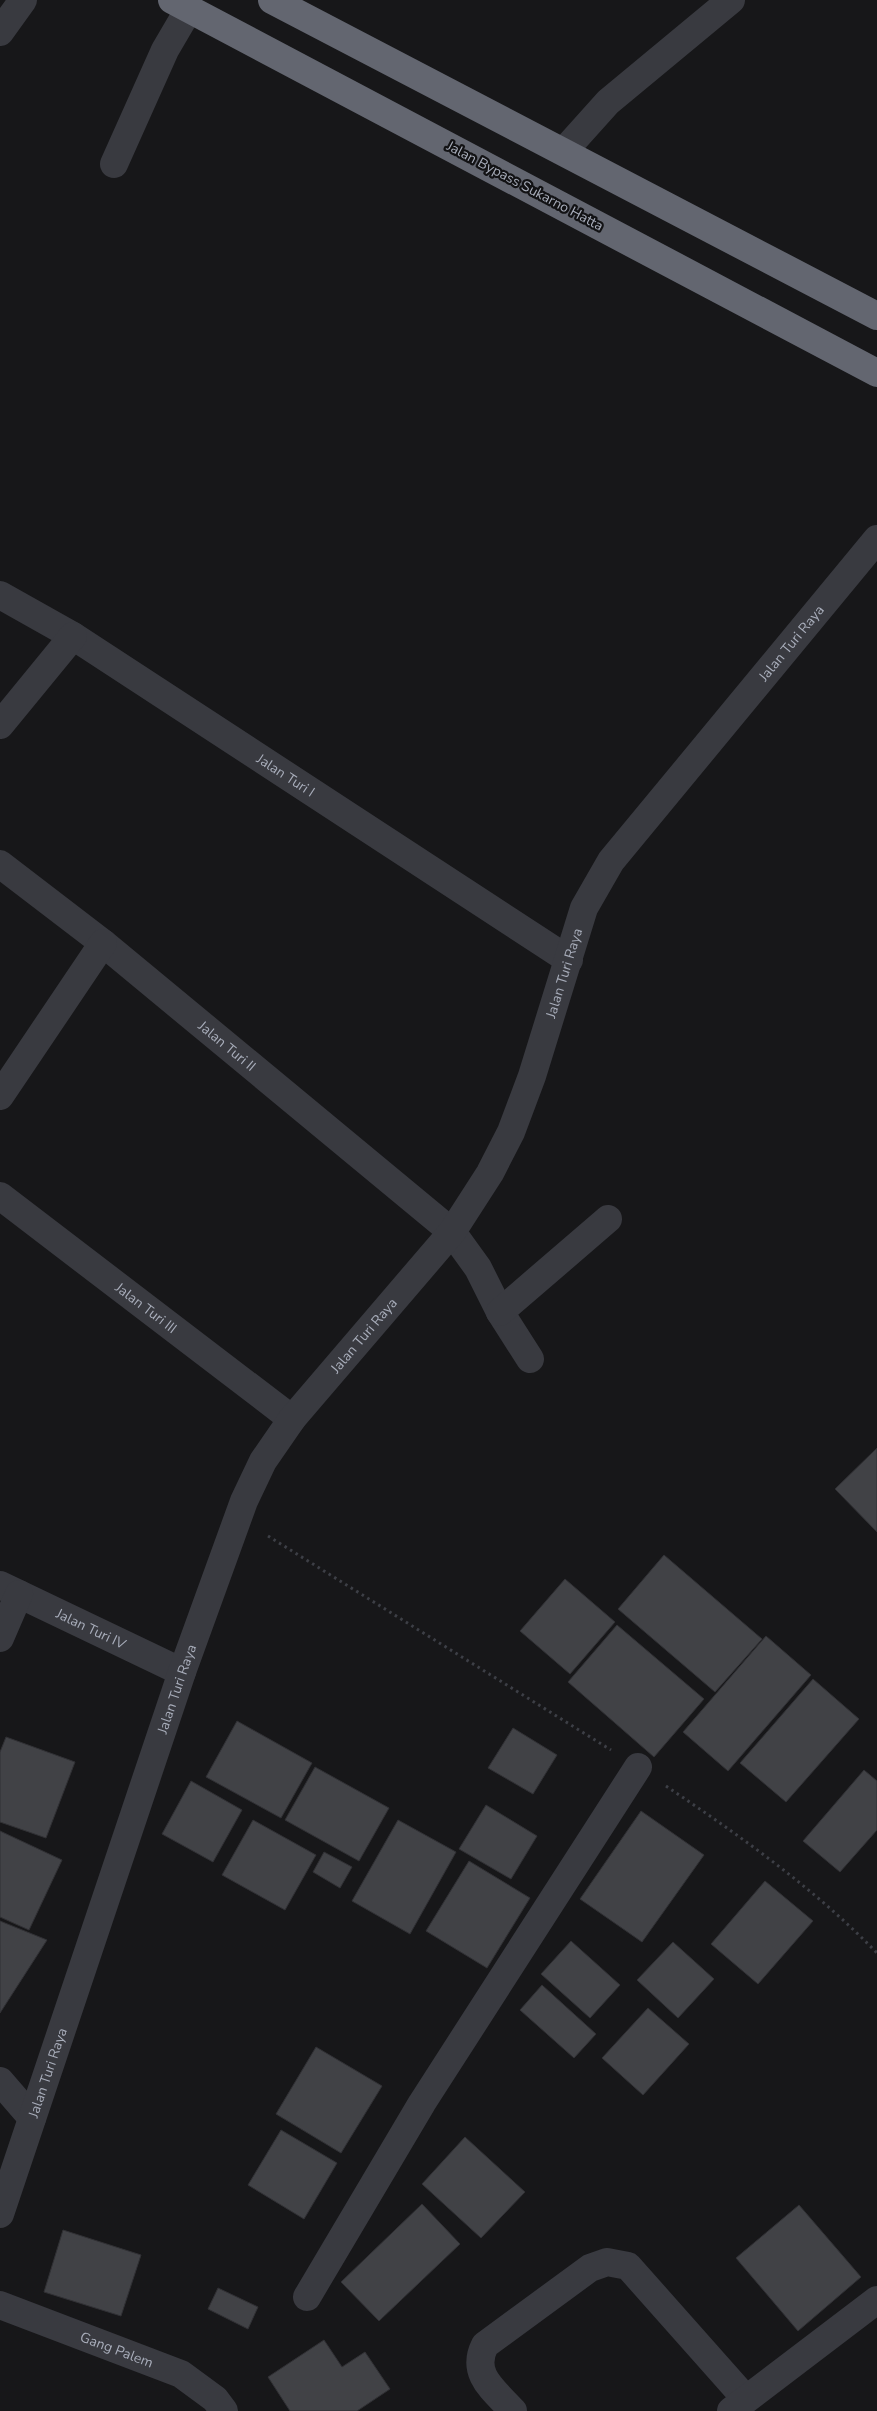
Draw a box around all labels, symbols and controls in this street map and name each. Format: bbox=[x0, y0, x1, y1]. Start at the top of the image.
street label: Jalan Bypass Sukarno Hatta bbox=[443, 136, 607, 235]
street label: Jalan Turi Raya bbox=[753, 601, 828, 686]
street label: Jalan Turi I bbox=[252, 749, 319, 801]
street label: Jalan Turi Raya bbox=[541, 925, 587, 1021]
street label: Jalan Turi II bbox=[194, 1016, 260, 1075]
street label: Jalan Turi III bbox=[111, 1277, 181, 1337]
street label: Jalan Turi Raya bbox=[325, 1294, 401, 1378]
street label: Jalan Turi IV bbox=[52, 1603, 130, 1654]
street label: Jalan Turi Raya bbox=[152, 1642, 201, 1737]
street label: Jalan Turi Raya bbox=[23, 2025, 71, 2121]
street label: Gang Palem bbox=[78, 2327, 156, 2372]

